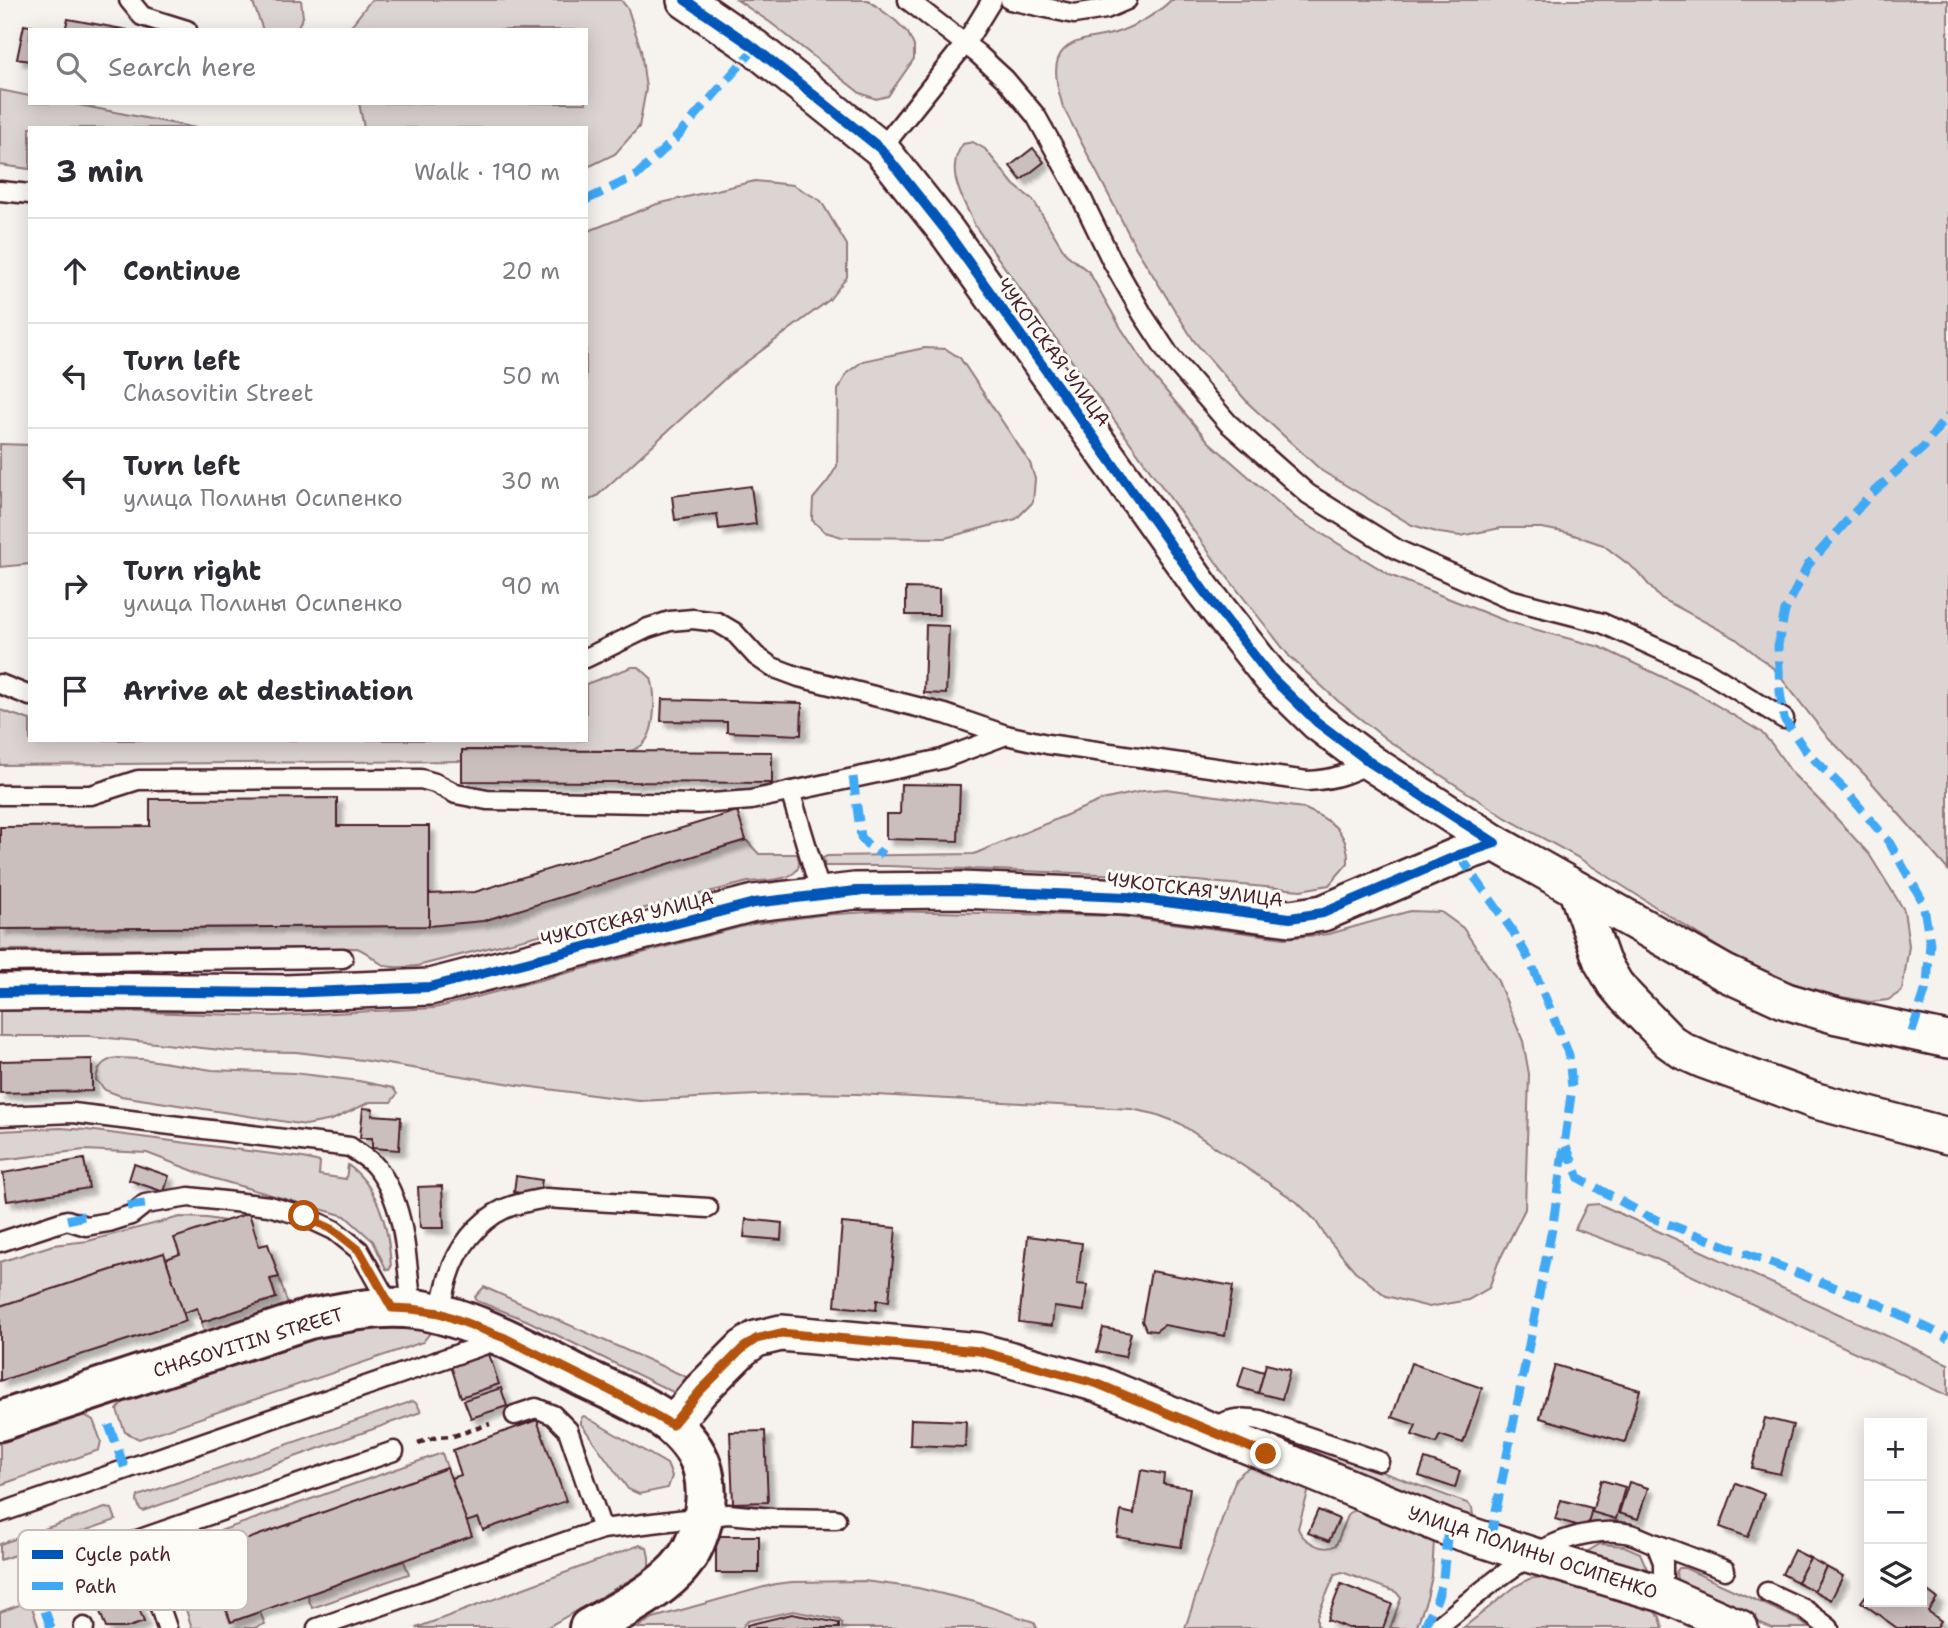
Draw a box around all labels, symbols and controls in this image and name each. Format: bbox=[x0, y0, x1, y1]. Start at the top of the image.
search box bbox=[28, 28, 588, 105]
icon: search bbox=[52, 48, 90, 86]
text: Search here bbox=[108, 49, 257, 84]
text: 3 min bbox=[56, 151, 143, 192]
text: Walk · 190 m bbox=[414, 157, 560, 187]
icon: ahead bbox=[56, 252, 94, 290]
text: Continue bbox=[123, 253, 241, 288]
text: 20 m bbox=[501, 256, 560, 286]
street label: ЧУКОТСКАЯ УЛИЦА bbox=[991, 273, 1116, 432]
text: Turn left bbox=[123, 343, 240, 378]
icon: left bbox=[56, 357, 94, 395]
text: 50 m bbox=[502, 361, 560, 391]
text: Chasovitin Street bbox=[123, 378, 314, 408]
text: Turn left bbox=[123, 448, 240, 483]
icon: left bbox=[56, 462, 94, 500]
text: 30 m bbox=[501, 466, 560, 496]
text: улица Полины Осипенко bbox=[123, 483, 403, 513]
text: Turn right bbox=[123, 553, 261, 588]
icon: right bbox=[56, 567, 94, 605]
text: 90 m bbox=[500, 571, 560, 601]
text: улица Полины Осипенко bbox=[123, 588, 403, 618]
icon: arrive bbox=[56, 672, 94, 710]
text: Arrive at destination bbox=[123, 673, 413, 708]
street label: ЧУКОТСКАЯ УЛИЦА bbox=[1105, 866, 1285, 913]
street label: ЧУКОТСКАЯ УЛИЦА bbox=[538, 885, 716, 952]
route start bbox=[288, 1200, 319, 1231]
street label: CHASOVITIN STREET bbox=[150, 1302, 347, 1383]
map controls bbox=[1864, 1418, 1927, 1607]
button: + bbox=[1864, 1418, 1927, 1481]
route end bbox=[1250, 1438, 1281, 1469]
button: − bbox=[1864, 1481, 1927, 1544]
street label: УЛИЦА ПОЛИНЫ ОСИПЕНКО bbox=[1405, 1500, 1661, 1605]
legend bbox=[18, 1530, 248, 1610]
text: Cycle path bbox=[75, 1542, 171, 1567]
button: layers bbox=[1864, 1544, 1927, 1607]
text: Path bbox=[75, 1574, 117, 1599]

